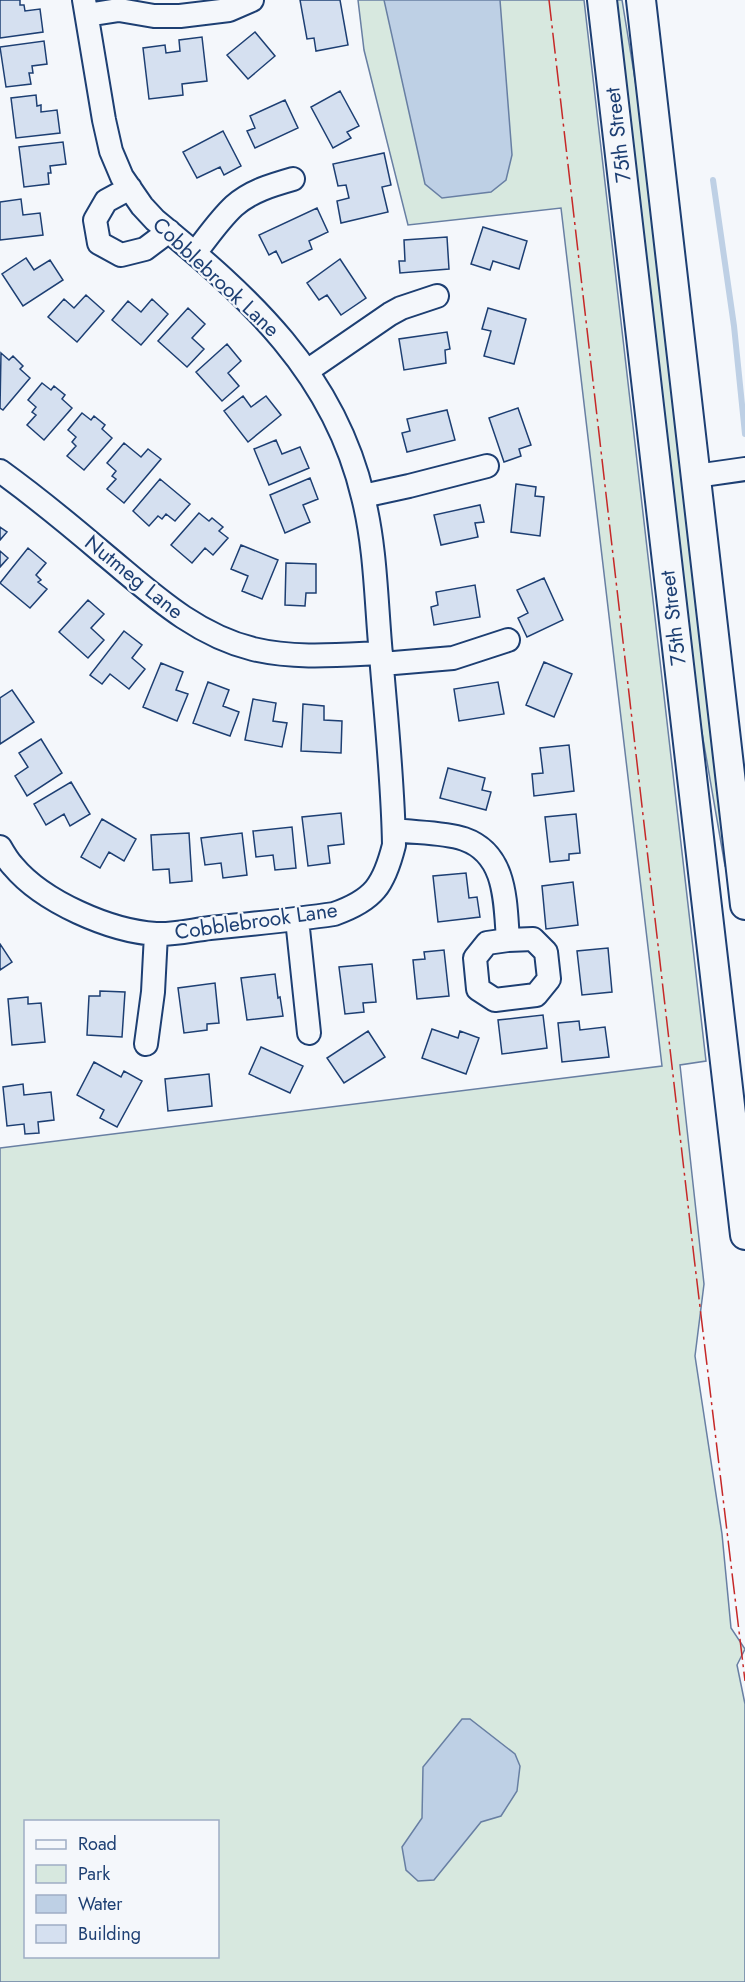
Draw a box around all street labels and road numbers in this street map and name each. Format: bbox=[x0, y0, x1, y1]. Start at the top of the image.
street label: 75th Street bbox=[597, 86, 639, 184]
street label: Cobblebrook Lane bbox=[146, 210, 286, 344]
street label: Nutmeg Lane bbox=[78, 528, 190, 626]
street label: 75th Street bbox=[652, 569, 694, 667]
street label: Cobblebrook Lane bbox=[173, 895, 340, 947]

